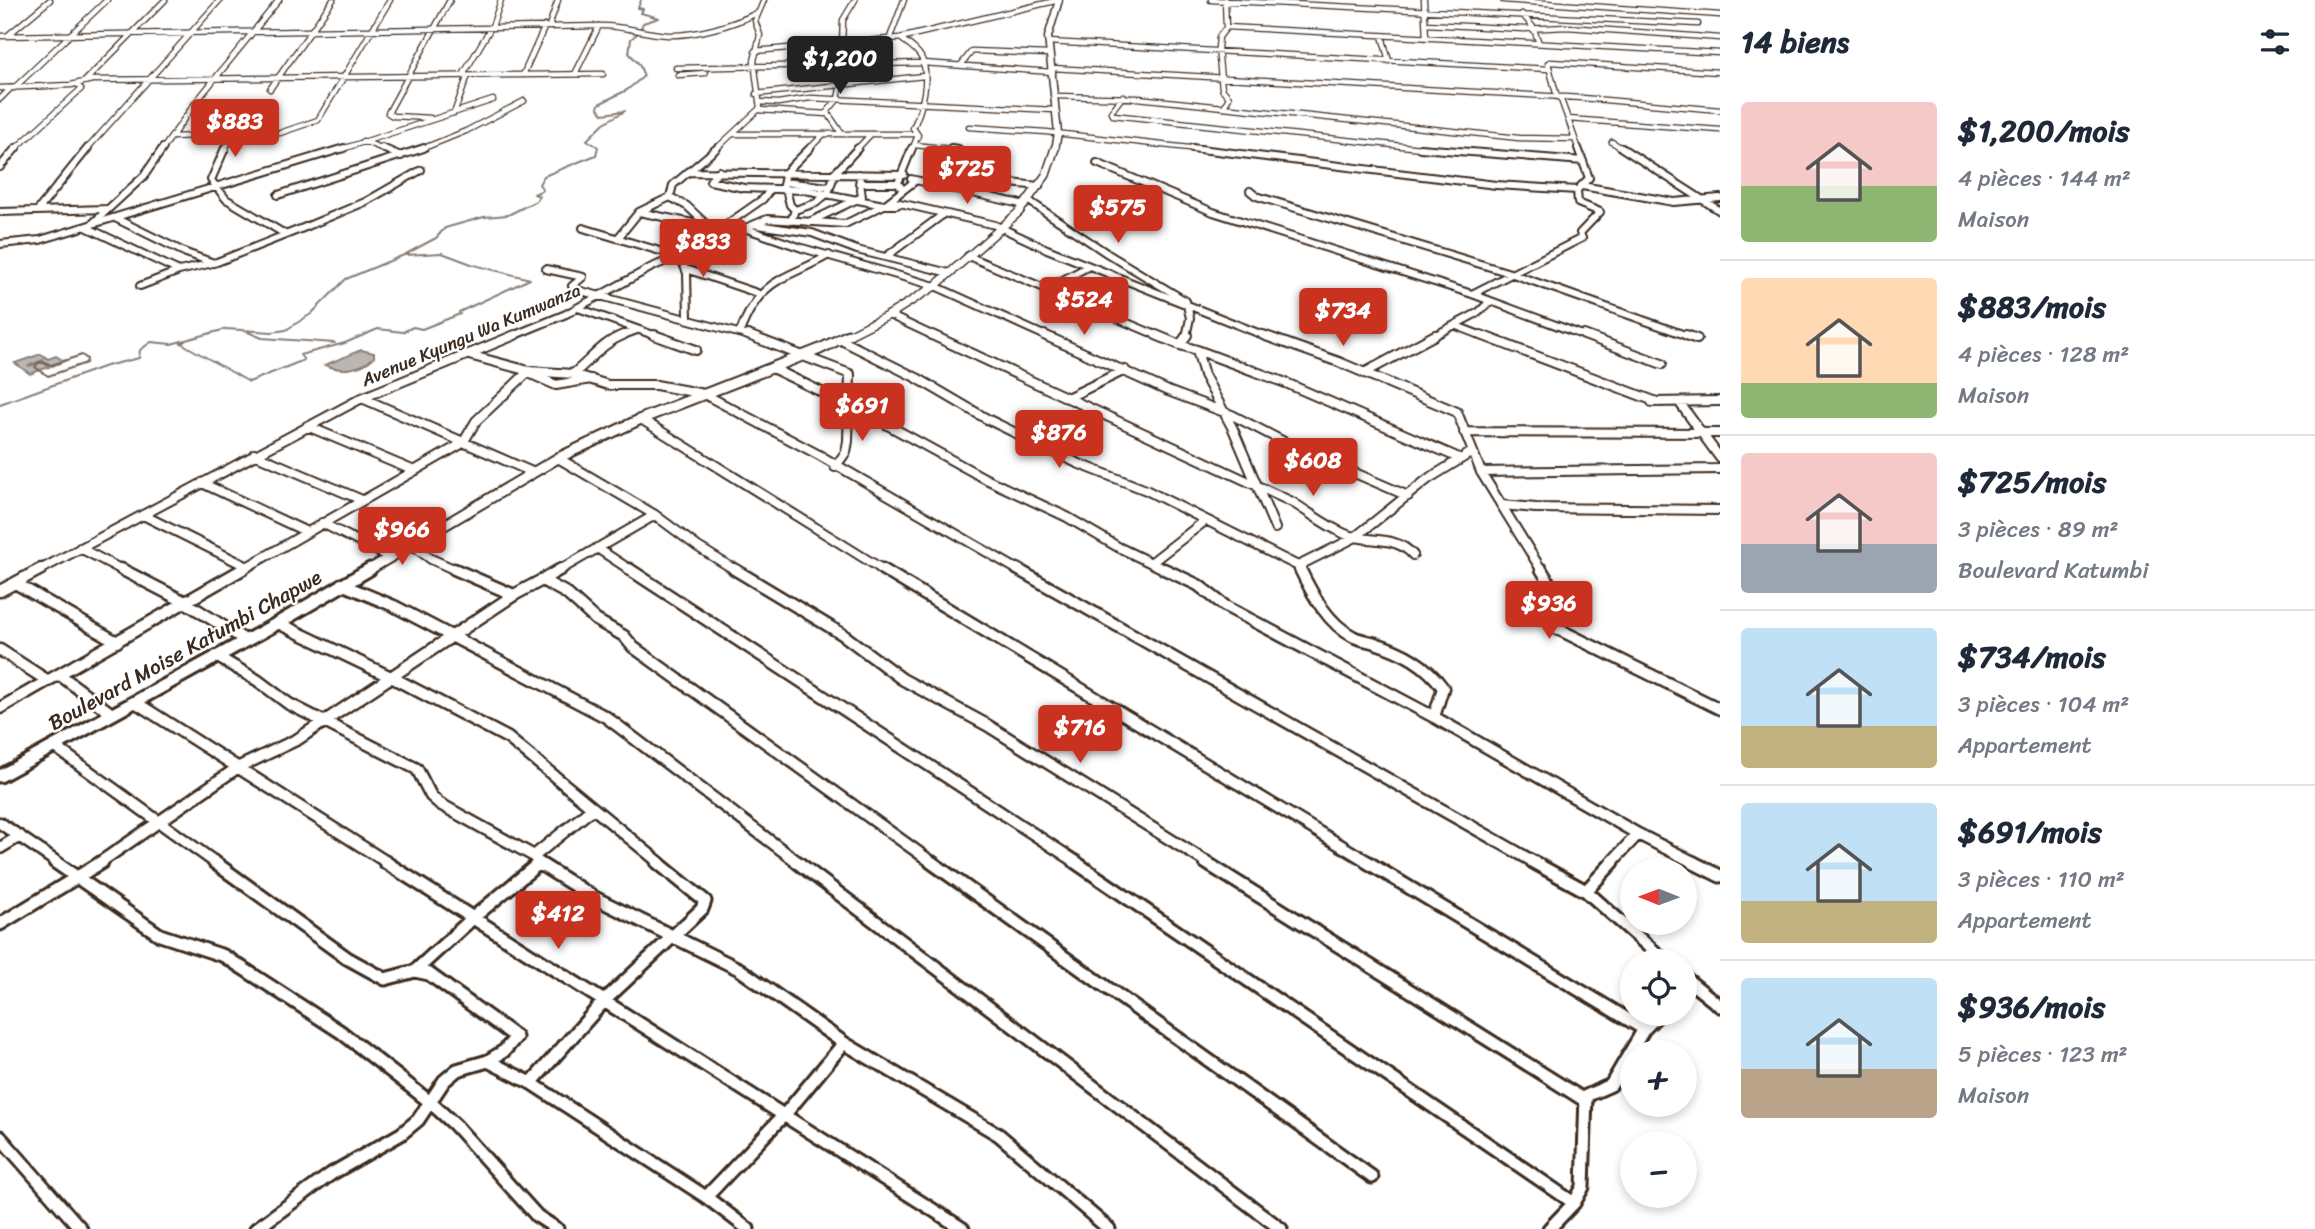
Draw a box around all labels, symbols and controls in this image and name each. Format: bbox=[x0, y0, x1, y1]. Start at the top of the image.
text: 14 biens bbox=[1741, 15, 1849, 69]
icon: filters bbox=[2256, 23, 2294, 61]
pin: $1,200 bbox=[783, 36, 897, 96]
text: $1,200 bbox=[803, 38, 877, 79]
pin: $883 bbox=[194, 100, 276, 159]
text: $883 bbox=[207, 101, 263, 142]
text: $1,200/mois bbox=[1958, 104, 2130, 158]
icon: home bbox=[1797, 130, 1881, 214]
pin: $725 bbox=[926, 146, 1008, 206]
text: $725 bbox=[939, 148, 995, 189]
text: 4 pièces · 144 m² bbox=[1958, 158, 2131, 199]
pin: $575 bbox=[1077, 186, 1159, 245]
text: $575 bbox=[1090, 187, 1146, 228]
text: Maison bbox=[1958, 199, 2029, 240]
pin: $833 bbox=[662, 219, 744, 279]
text: $833 bbox=[676, 221, 730, 262]
street label: Avenue Kyungu Wa Kumwanza bbox=[355, 274, 586, 396]
pin: $524 bbox=[1043, 278, 1125, 337]
text: $524 bbox=[1055, 279, 1113, 320]
text: $883/mois bbox=[1958, 280, 2106, 334]
pin: $734 bbox=[1302, 288, 1384, 348]
text: $734 bbox=[1315, 290, 1371, 331]
icon: home bbox=[1797, 306, 1881, 390]
text: 4 pièces · 128 m² bbox=[1958, 334, 2129, 375]
text: Maison bbox=[1958, 375, 2029, 416]
pin: $691 bbox=[821, 384, 903, 443]
text: $691 bbox=[836, 385, 888, 426]
pin: $876 bbox=[1018, 410, 1100, 470]
text: $876 bbox=[1031, 412, 1087, 453]
pin: $608 bbox=[1272, 438, 1354, 498]
text: $608 bbox=[1285, 440, 1341, 481]
text: $725/mois bbox=[1958, 455, 2106, 509]
icon: home bbox=[1797, 481, 1881, 565]
pin: $966 bbox=[361, 508, 443, 567]
text: $966 bbox=[374, 509, 430, 550]
text: 3 pièces · 89 m² bbox=[1958, 509, 2118, 550]
text: Boulevard Katumbi bbox=[1958, 550, 2149, 591]
street label: Boulevard Moise Katumbi Chapwe bbox=[41, 559, 329, 741]
pin: $936 bbox=[1508, 582, 1590, 641]
text: $936 bbox=[1521, 583, 1577, 624]
text: $734/mois bbox=[1958, 630, 2106, 684]
icon: home bbox=[1797, 656, 1881, 740]
text: 3 pièces · 104 m² bbox=[1958, 684, 2129, 725]
pin: $716 bbox=[1039, 706, 1121, 765]
text: $716 bbox=[1054, 707, 1106, 748]
text: Appartement bbox=[1958, 725, 2092, 766]
text: $691/mois bbox=[1958, 805, 2102, 859]
icon: home bbox=[1797, 831, 1881, 915]
north arrow bbox=[1620, 858, 1698, 934]
map controls bbox=[1620, 858, 1697, 1208]
text: 3 pièces · 110 m² bbox=[1958, 859, 2125, 900]
pin: $412 bbox=[517, 892, 599, 951]
text: $412 bbox=[532, 893, 585, 934]
text: Appartement bbox=[1958, 900, 2092, 941]
button: locate bbox=[1620, 949, 1697, 1026]
text: $936/mois bbox=[1958, 980, 2105, 1034]
icon: home bbox=[1797, 1006, 1881, 1090]
text: 5 pièces · 123 m² bbox=[1958, 1034, 2128, 1075]
button: + bbox=[1620, 1040, 1697, 1117]
text: Maison bbox=[1958, 1075, 2029, 1116]
button: − bbox=[1620, 1131, 1697, 1208]

